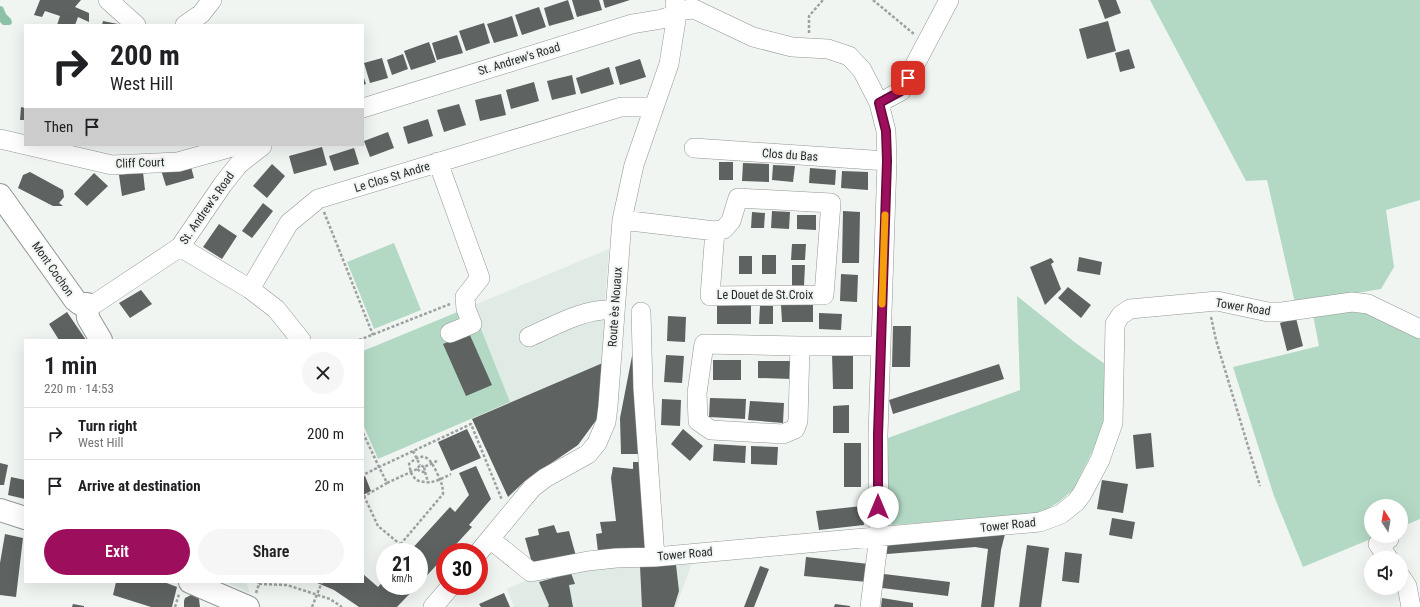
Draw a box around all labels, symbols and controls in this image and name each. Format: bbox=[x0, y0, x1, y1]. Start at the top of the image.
text: 200 m bbox=[110, 39, 180, 72]
icon: right bbox=[44, 40, 96, 92]
street label: St. Andrew's Road bbox=[476, 40, 562, 78]
pin bbox=[891, 61, 925, 95]
icon: arrive bbox=[897, 67, 919, 89]
text: West Hill bbox=[110, 73, 173, 94]
icon: arrive bbox=[81, 116, 103, 138]
text: Then bbox=[44, 118, 73, 136]
street label: Clos du Bas bbox=[762, 146, 818, 164]
street label: Cliff Court bbox=[115, 155, 165, 171]
street label: Le Clos St Andre bbox=[353, 159, 432, 195]
street label: St. Andrew's Road bbox=[177, 169, 237, 247]
street label: Mont Cochon bbox=[29, 239, 77, 299]
street label: Route ès Nouaux bbox=[605, 267, 625, 347]
street label: Le Douet de St.Croix bbox=[717, 288, 813, 302]
street label: Tower Road bbox=[1214, 296, 1272, 318]
text: 1 min bbox=[44, 352, 97, 380]
button: close bbox=[302, 352, 344, 394]
text: 220 m · 14:53 bbox=[44, 381, 114, 396]
text: Turn right bbox=[78, 417, 137, 435]
icon: right bbox=[44, 423, 66, 445]
text: 200 m bbox=[307, 425, 344, 443]
text: West Hill bbox=[78, 435, 124, 450]
icon: arrive bbox=[44, 475, 66, 497]
text: Arrive at destination bbox=[78, 477, 201, 495]
text: 20 m bbox=[314, 477, 344, 495]
position arrow bbox=[857, 486, 899, 528]
north arrow bbox=[1364, 499, 1408, 543]
map controls bbox=[1364, 499, 1408, 595]
street label: Tower Road bbox=[980, 515, 1036, 535]
button: Exit bbox=[44, 529, 190, 575]
button: Share bbox=[198, 529, 344, 575]
speed limit sign: 30 bbox=[436, 543, 488, 595]
street label: Tower Road bbox=[657, 545, 713, 563]
button: sound bbox=[1364, 551, 1408, 595]
text: 21 bbox=[392, 552, 412, 576]
text: km/h bbox=[392, 573, 412, 584]

